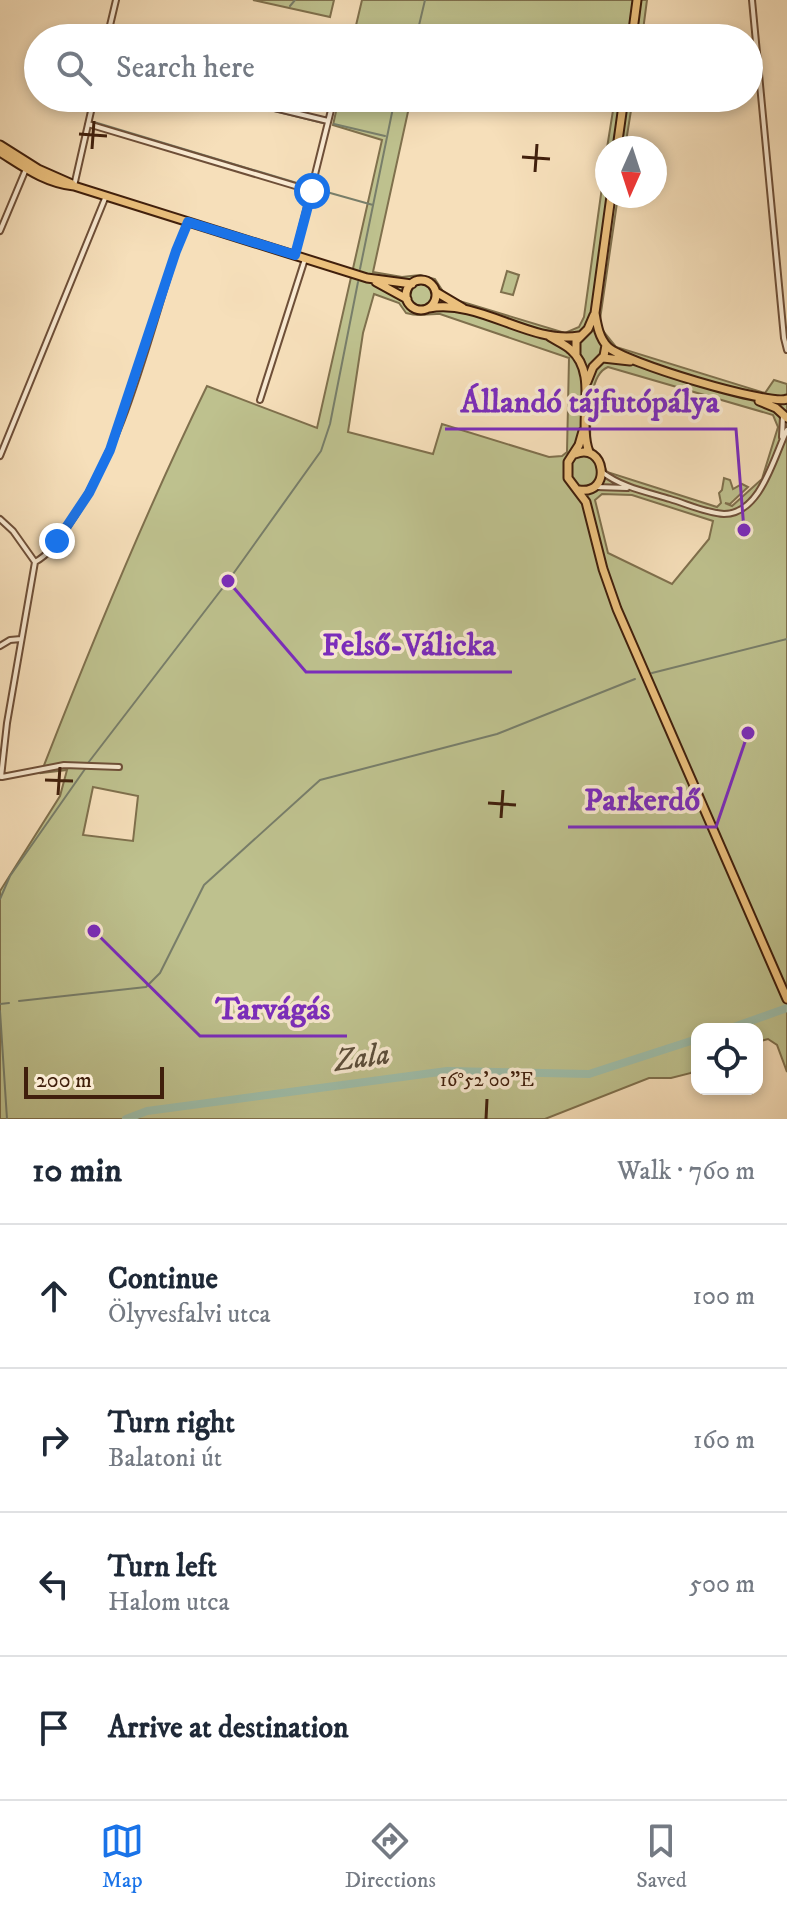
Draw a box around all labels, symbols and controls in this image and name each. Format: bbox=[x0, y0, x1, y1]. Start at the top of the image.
search box bbox=[24, 24, 763, 112]
icon: search bbox=[52, 46, 96, 90]
text: Search here bbox=[116, 50, 255, 87]
north arrow bbox=[595, 136, 667, 208]
route start bbox=[294, 173, 330, 209]
callout: Állandó tájfutópálya bbox=[445, 373, 736, 429]
text: Állandó tájfutópálya bbox=[460, 382, 720, 423]
route end bbox=[39, 523, 75, 559]
callout: Felső-Válicka bbox=[306, 616, 512, 672]
text: Felső-Válicka bbox=[322, 626, 496, 666]
callout: Parkerdő bbox=[568, 771, 716, 827]
text: Parkerdő bbox=[584, 781, 700, 821]
callout: Tarvágás bbox=[200, 980, 347, 1036]
text: Tarvágás bbox=[215, 990, 331, 1030]
map controls bbox=[691, 1023, 763, 1095]
button: locate bbox=[691, 1023, 763, 1095]
water label: Zala bbox=[330, 1034, 392, 1082]
scale bar bbox=[24, 1063, 164, 1099]
text: 200 m bbox=[36, 1067, 92, 1094]
text: 16°52'00"E bbox=[440, 1068, 534, 1093]
text: 10 min bbox=[32, 1150, 122, 1192]
text: Walk · 760 m bbox=[617, 1155, 755, 1188]
text: Continue bbox=[108, 1261, 218, 1298]
icon: ahead bbox=[32, 1274, 76, 1318]
text: 100 m bbox=[692, 1280, 755, 1313]
text: Ölyvesfalvi utca bbox=[108, 1298, 271, 1331]
text: Turn right bbox=[108, 1405, 235, 1442]
icon: right bbox=[32, 1418, 76, 1462]
text: 160 m bbox=[693, 1424, 755, 1457]
text: Balatoni út bbox=[108, 1442, 222, 1475]
text: Turn left bbox=[108, 1549, 217, 1586]
icon: left bbox=[32, 1562, 76, 1606]
text: 500 m bbox=[689, 1568, 755, 1601]
text: Halom utca bbox=[108, 1586, 229, 1619]
icon: arrive bbox=[32, 1706, 76, 1750]
text: Arrive at destination bbox=[108, 1710, 349, 1747]
tab: Map bbox=[100, 1819, 144, 1894]
tab: Directions bbox=[345, 1819, 436, 1894]
tab: Saved bbox=[636, 1819, 687, 1894]

